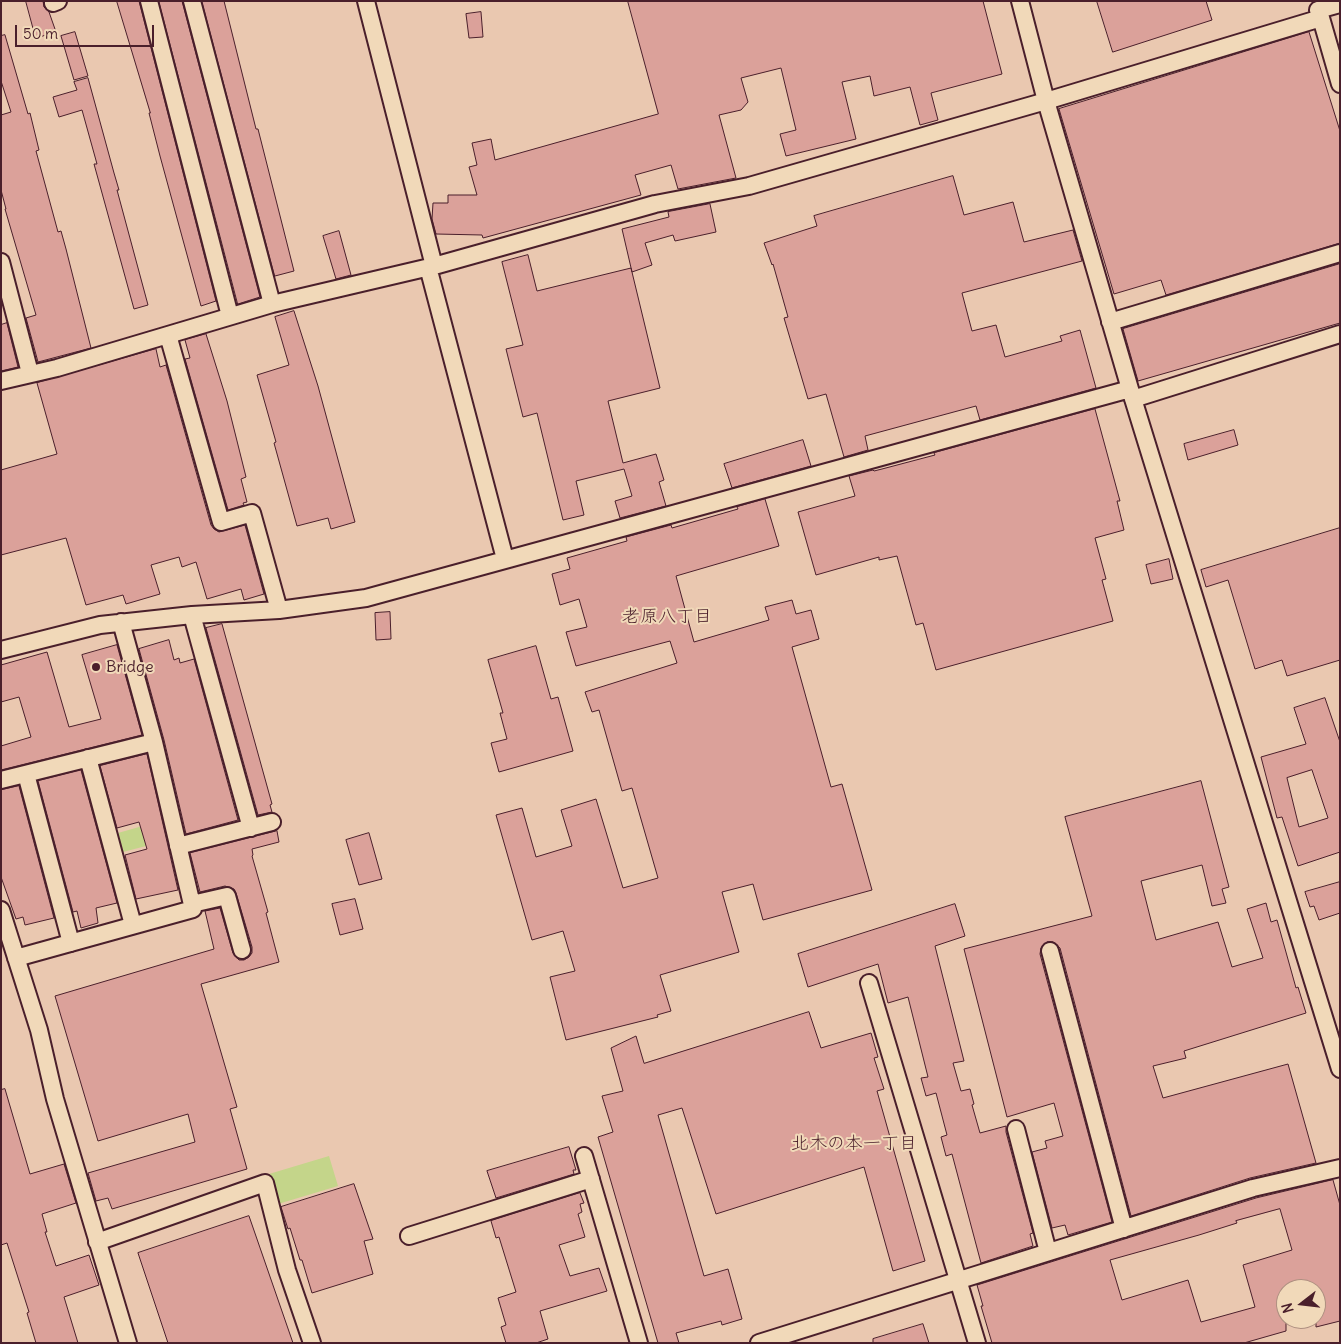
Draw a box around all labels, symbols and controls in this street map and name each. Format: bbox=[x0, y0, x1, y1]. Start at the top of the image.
scale bar bbox=[18, 15, 156, 47]
text: 50 m bbox=[23, 24, 58, 43]
district label: 老原八丁目 bbox=[622, 606, 712, 628]
place label: Bridge bbox=[106, 657, 154, 677]
marker: Bridge bbox=[90, 661, 102, 673]
district label: 北木の本一丁目 bbox=[791, 1133, 917, 1155]
north arrow bbox=[1276, 1279, 1326, 1329]
text: N bbox=[1278, 1301, 1298, 1315]

